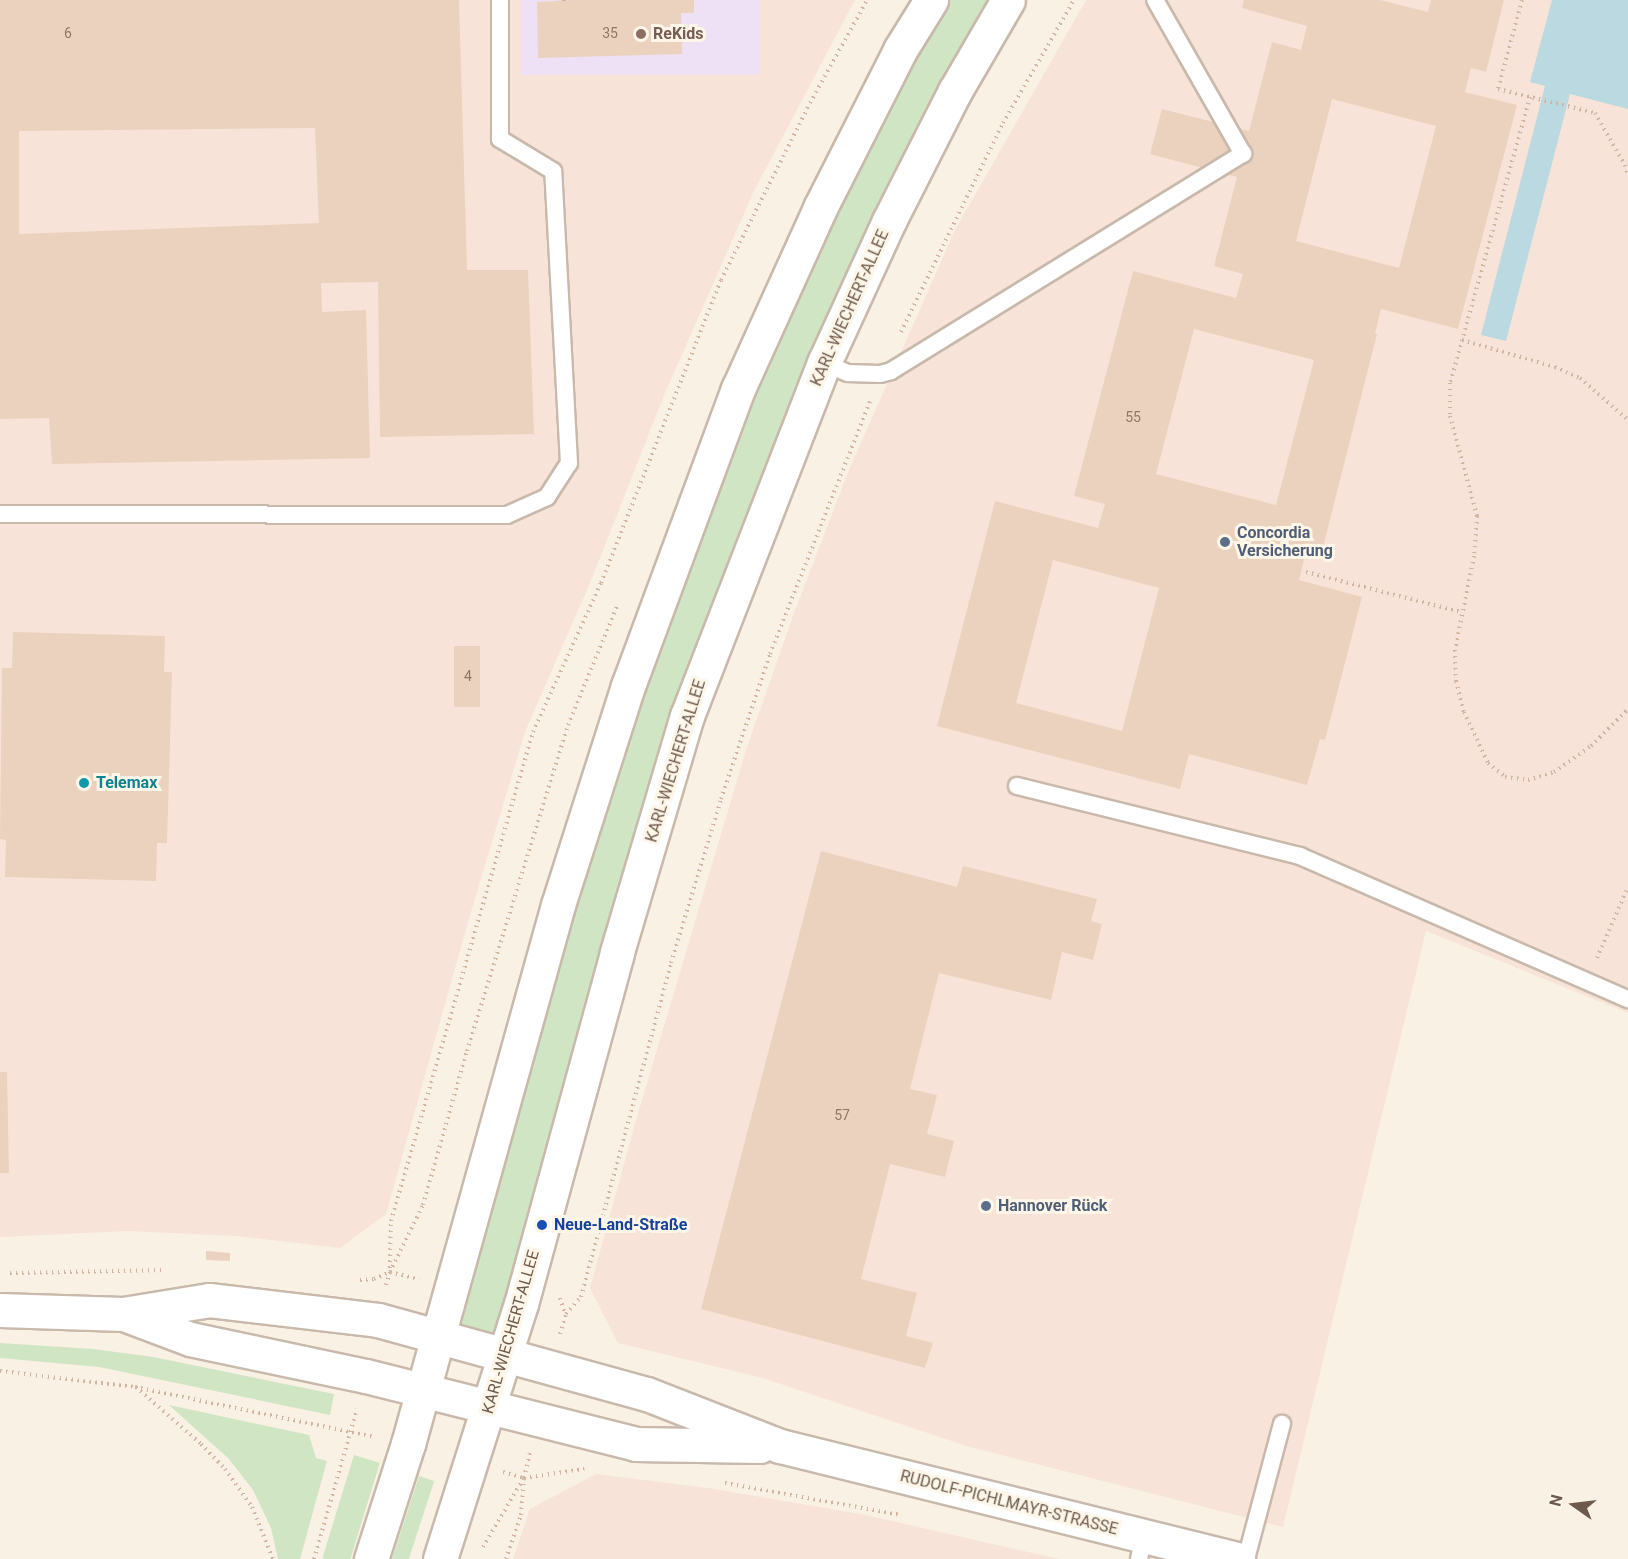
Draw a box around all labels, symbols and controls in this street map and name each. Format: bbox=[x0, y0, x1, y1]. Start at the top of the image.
place label: ReKids bbox=[653, 24, 704, 44]
house number: 6 bbox=[64, 25, 72, 41]
house number: 35 bbox=[602, 25, 618, 41]
marker: ReKids bbox=[634, 27, 648, 41]
street label: KARL-WIECHERT-ALLEE bbox=[807, 227, 893, 389]
house number: 55 bbox=[1125, 409, 1141, 425]
place label: Concordia Versicherung bbox=[1237, 523, 1333, 561]
marker: Concordia Versicherung bbox=[1218, 535, 1232, 549]
house number: 4 bbox=[464, 668, 472, 684]
street label: KARL-WIECHERT-ALLEE bbox=[642, 677, 710, 845]
place label: Telemax bbox=[96, 773, 157, 793]
marker: Telemax bbox=[77, 776, 91, 790]
house number: 57 bbox=[834, 1107, 850, 1123]
place label: Hannover Rück bbox=[998, 1196, 1107, 1216]
marker: Hannover Rück bbox=[979, 1199, 993, 1213]
place label: Neue-Land-Straße bbox=[554, 1215, 688, 1235]
marker: Neue-Land-Straße bbox=[535, 1218, 549, 1232]
street label: KARL-WIECHERT-ALLEE bbox=[478, 1248, 544, 1416]
street label: RUDOLF-PICHLMAYR-STRASSE bbox=[898, 1467, 1120, 1539]
north arrow bbox=[1544, 1475, 1604, 1535]
text: N bbox=[1545, 1493, 1567, 1508]

